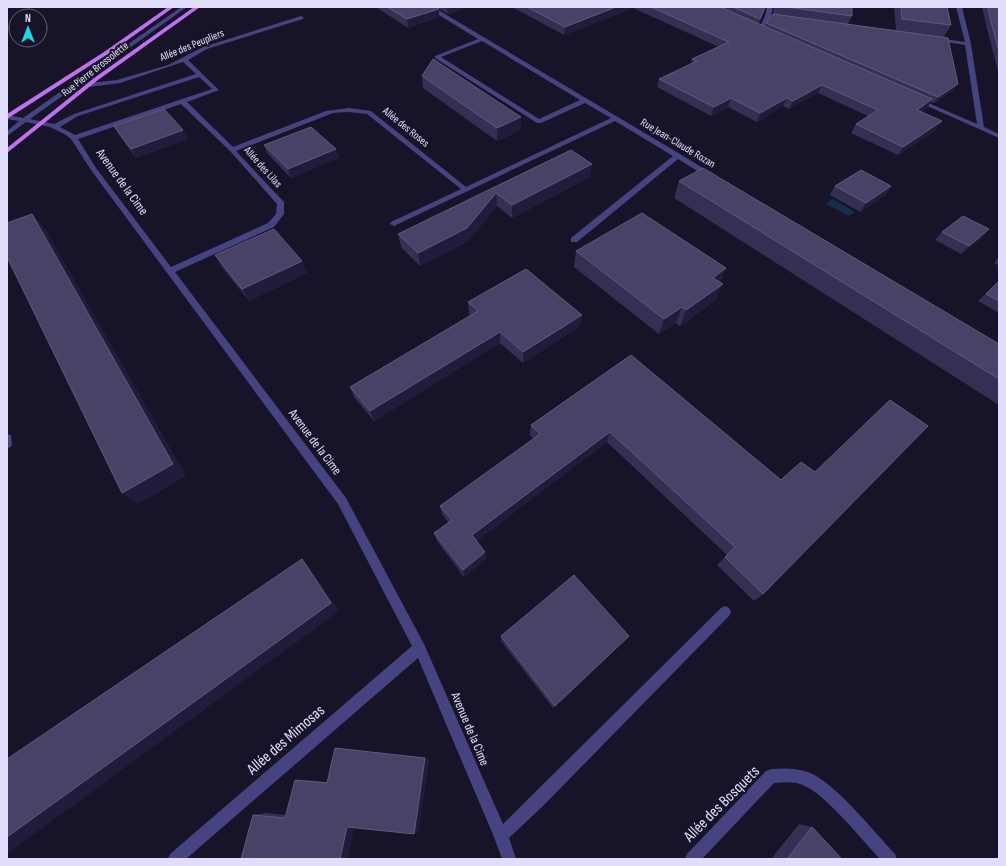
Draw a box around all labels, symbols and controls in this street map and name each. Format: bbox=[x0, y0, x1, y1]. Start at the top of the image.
north arrow bbox=[8, 8, 48, 48]
text: N bbox=[25, 12, 31, 25]
street label: Allée des Peupliers bbox=[157, 26, 226, 64]
street label: Rue Pierre Brossolette bbox=[59, 39, 131, 99]
street label: Allée des Roses bbox=[379, 104, 432, 150]
street label: Rue Jean-Claude Rozan bbox=[638, 116, 718, 171]
street label: Allée des Lilas bbox=[241, 143, 285, 190]
street label: Avenue de la Cime bbox=[92, 145, 152, 218]
street label: Avenue de la Cime bbox=[284, 405, 345, 478]
street label: Avenue de la Cime bbox=[447, 689, 493, 768]
street label: Allée des Mimosas bbox=[242, 701, 329, 780]
street label: Allée des Bosquets bbox=[679, 762, 764, 847]

